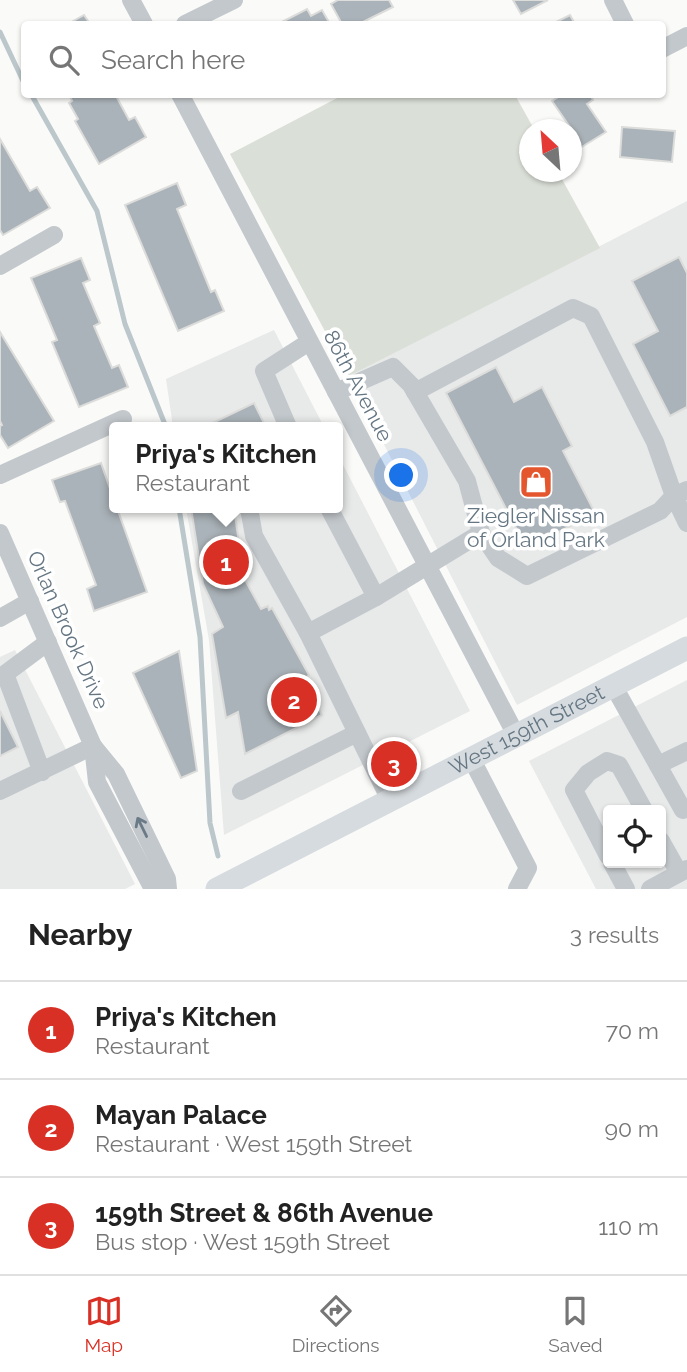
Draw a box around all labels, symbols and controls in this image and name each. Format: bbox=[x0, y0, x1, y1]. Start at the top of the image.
search box bbox=[21, 21, 666, 98]
icon: search bbox=[45, 41, 83, 79]
text: Search here bbox=[101, 45, 245, 75]
north arrow bbox=[519, 119, 582, 182]
street label: 86th Avenue bbox=[319, 326, 398, 446]
popup bbox=[109, 422, 343, 513]
text: Priya's Kitchen bbox=[135, 439, 317, 469]
your location bbox=[384, 458, 418, 492]
shop icon: Ziegler Nissan of Orland Park bbox=[517, 463, 555, 501]
text: Restaurant bbox=[135, 469, 250, 496]
place label: Ziegler Nissan of Orland Park bbox=[467, 503, 605, 552]
pin: 1 bbox=[203, 536, 249, 588]
street label: Orlan Brook Drive bbox=[22, 547, 115, 713]
pin: 2 bbox=[271, 674, 317, 726]
street label: West 159th Street bbox=[445, 680, 608, 780]
pin: 3 bbox=[371, 738, 417, 790]
map controls bbox=[603, 805, 666, 868]
button: locate bbox=[603, 805, 666, 868]
one-way arrow bbox=[134, 817, 148, 838]
text: Nearby bbox=[28, 917, 132, 952]
text: 3 results bbox=[570, 921, 659, 948]
text: Priya's Kitchen bbox=[95, 1002, 277, 1032]
text: 1 bbox=[45, 1017, 57, 1044]
text: 70 m bbox=[606, 1017, 659, 1044]
text: Restaurant bbox=[95, 1032, 210, 1059]
text: Mayan Palace bbox=[95, 1100, 267, 1130]
text: 2 bbox=[45, 1115, 57, 1142]
text: 90 m bbox=[604, 1115, 659, 1142]
text: Restaurant · West 159th Street bbox=[95, 1130, 412, 1157]
text: 159th Street & 86th Avenue bbox=[95, 1198, 433, 1228]
text: 3 bbox=[45, 1213, 57, 1240]
text: 110 m bbox=[598, 1213, 659, 1240]
text: Bus stop · West 159th Street bbox=[95, 1228, 390, 1255]
tab: Map bbox=[84, 1292, 123, 1356]
tab: Directions bbox=[292, 1292, 380, 1356]
tab: Saved bbox=[548, 1292, 603, 1356]

